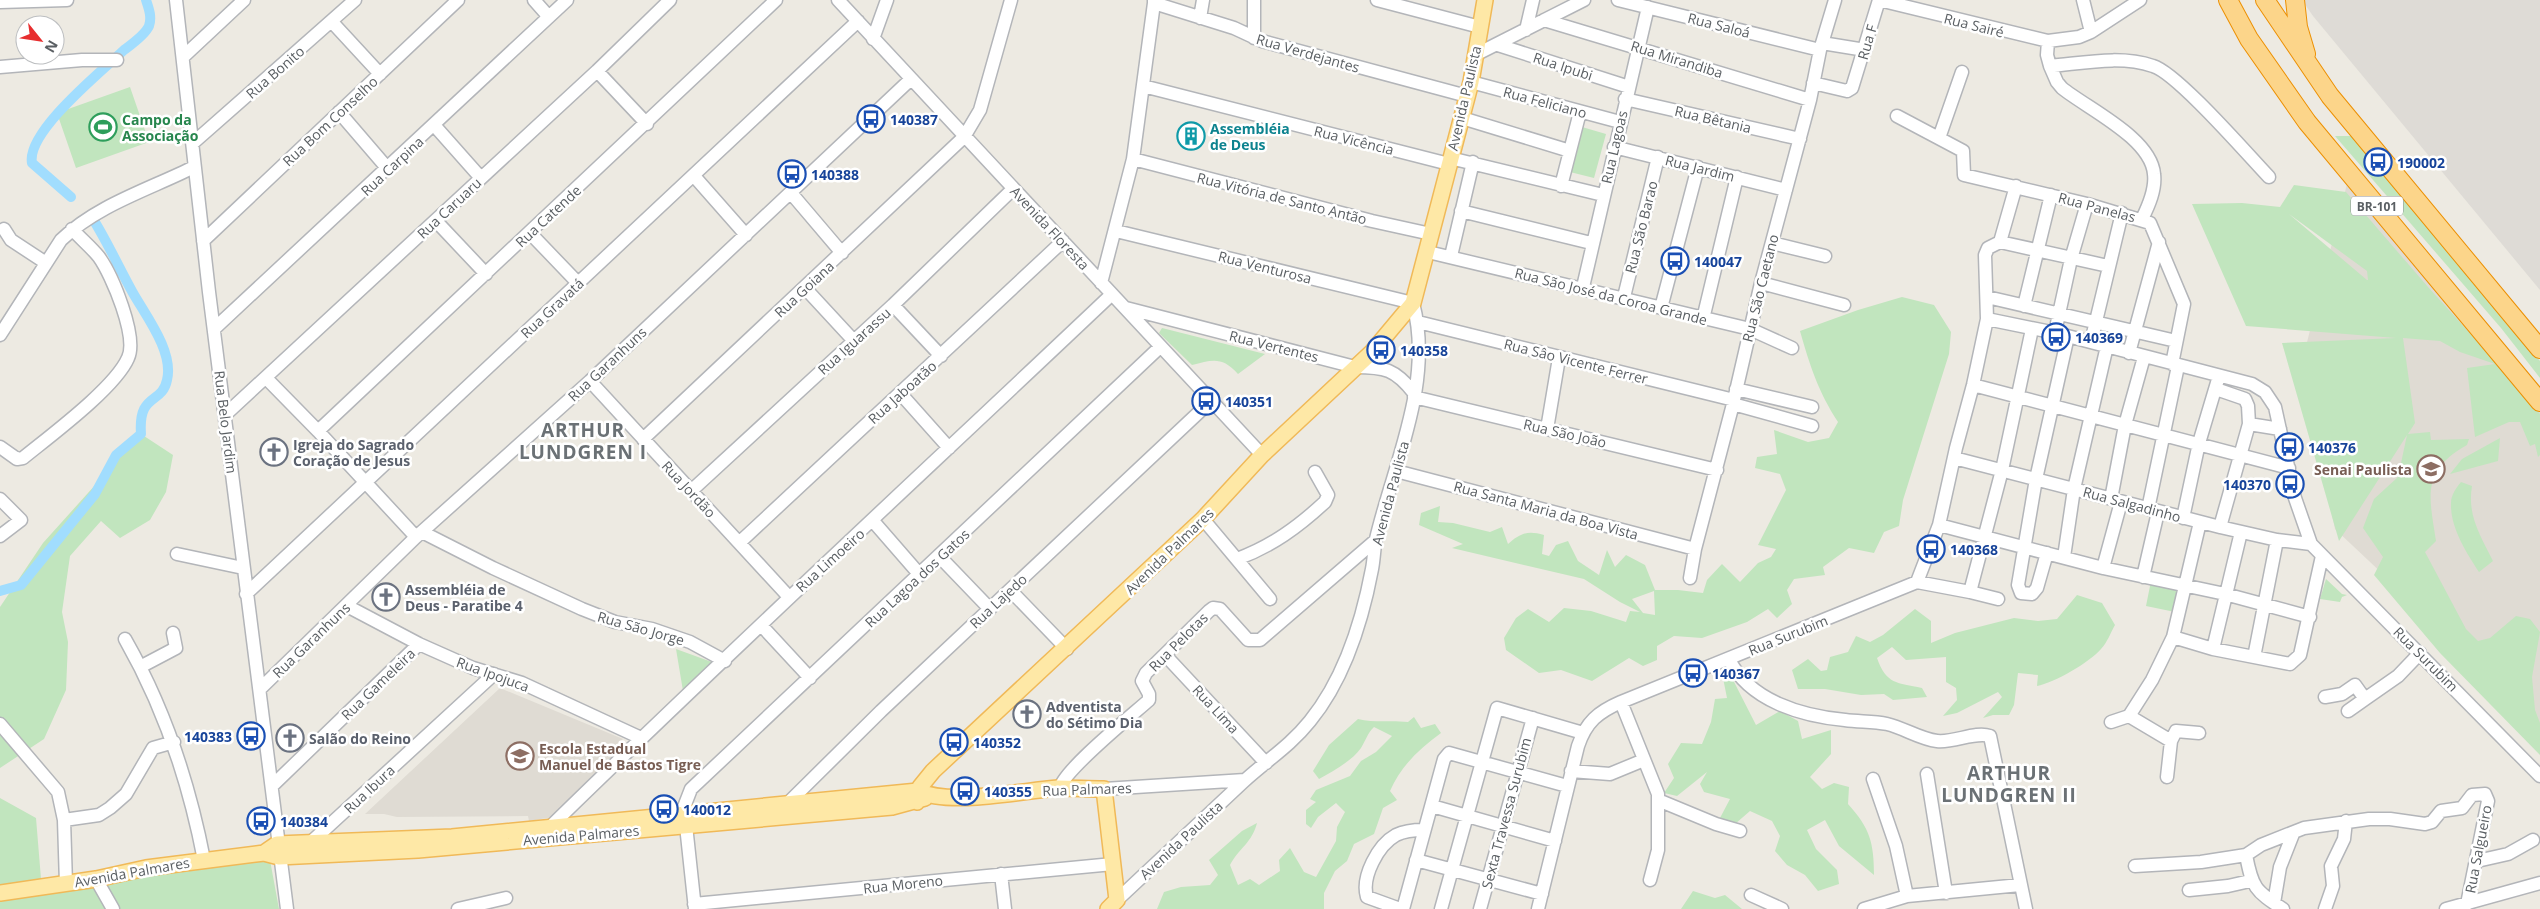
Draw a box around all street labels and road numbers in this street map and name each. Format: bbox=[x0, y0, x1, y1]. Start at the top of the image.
street label: Rua Saloá bbox=[1686, 8, 1752, 42]
street label: Rua Sairé bbox=[1942, 8, 2006, 42]
street label: Rua F bbox=[1853, 22, 1881, 62]
street label: Rua Verdejantes bbox=[1254, 29, 1362, 77]
street label: Rua Mirandiba bbox=[1629, 36, 1725, 82]
street label: Rua Bonito bbox=[242, 41, 308, 103]
street label: Avenida Paulista bbox=[1443, 44, 1485, 152]
street label: Rua Ipubi bbox=[1531, 47, 1595, 85]
street label: Rua Bom Conselho bbox=[278, 72, 382, 170]
street label: Rua Feliciano bbox=[1501, 82, 1589, 122]
street label: Rua Bêtania bbox=[1673, 101, 1753, 137]
street label: Rua Lagoas bbox=[1596, 108, 1632, 185]
street label: Rua Vicência bbox=[1312, 121, 1396, 159]
street label: Rua Carpina bbox=[356, 132, 428, 200]
street label: Rua Jardim bbox=[1663, 150, 1737, 186]
street label: Rua Vitória de Santo Antão bbox=[1195, 168, 1369, 228]
street label: Rua Caruaru bbox=[413, 173, 485, 243]
street label: Rua São Barao bbox=[1620, 179, 1662, 275]
street label: Rua Catende bbox=[511, 181, 585, 251]
street label: Avenida Floresta bbox=[1006, 182, 1094, 274]
street label: Rua Panelas bbox=[2056, 188, 2138, 227]
road number: BR-101 bbox=[2351, 197, 2403, 216]
street label: Rua São Caetano bbox=[1737, 232, 1783, 344]
street label: Rua Venturosa bbox=[1216, 246, 1314, 288]
street label: Rua Goiana bbox=[770, 257, 838, 321]
street label: Rua São José da Coroa Grande bbox=[1513, 263, 1709, 329]
street label: Rua Gravatá bbox=[516, 274, 588, 342]
street label: Rua Iguarassu bbox=[813, 303, 895, 379]
street label: Rua Garanhuns bbox=[564, 322, 651, 405]
street label: Rua Vertentes bbox=[1227, 326, 1321, 366]
street label: Rua Sâo Vicente Ferrer bbox=[1502, 334, 1650, 388]
street label: Rua Jaboatão bbox=[864, 356, 940, 428]
street label: Rua Belo Jardim bbox=[210, 369, 242, 475]
street label: Rua São João bbox=[1522, 414, 1608, 452]
street label: Avenida Paulista bbox=[1367, 439, 1413, 547]
street label: Rua Jordão bbox=[658, 456, 720, 522]
street label: Rua Santa Maria da Boa Vista bbox=[1452, 476, 1640, 544]
street label: Rua Salgadinho bbox=[2081, 482, 2183, 526]
street label: Avenida Palmares bbox=[1120, 503, 1218, 598]
street label: Rua Limoeiro bbox=[792, 524, 868, 596]
street label: Rua Lagoa dos Gatos bbox=[861, 524, 974, 631]
street label: Rua Lajedo bbox=[965, 569, 1031, 633]
street label: Rua Garanhuns bbox=[268, 598, 354, 682]
street label: Rua São Jorge bbox=[595, 607, 687, 650]
street label: Rua Pelotas bbox=[1144, 608, 1212, 676]
street label: Rua Surubim bbox=[1745, 610, 1831, 660]
street label: Rua Surubim bbox=[2389, 622, 2463, 696]
street label: Rua Gameleira bbox=[337, 644, 419, 724]
street label: Rua Ipojuca bbox=[454, 652, 532, 696]
street label: Rua Lima bbox=[1189, 680, 1243, 738]
street label: Sexta Travessa Surubim bbox=[1477, 735, 1535, 891]
street label: Rua Ibura bbox=[339, 760, 399, 818]
street label: Rua Palmares bbox=[1042, 778, 1132, 800]
street label: Avenida Paulista bbox=[1135, 797, 1227, 883]
street label: Rua Salgueiro bbox=[2460, 803, 2496, 895]
street label: Avenida Palmares bbox=[522, 820, 640, 850]
street label: Avenida Palmares bbox=[73, 852, 191, 891]
street label: Rua Moreno bbox=[862, 870, 944, 898]

